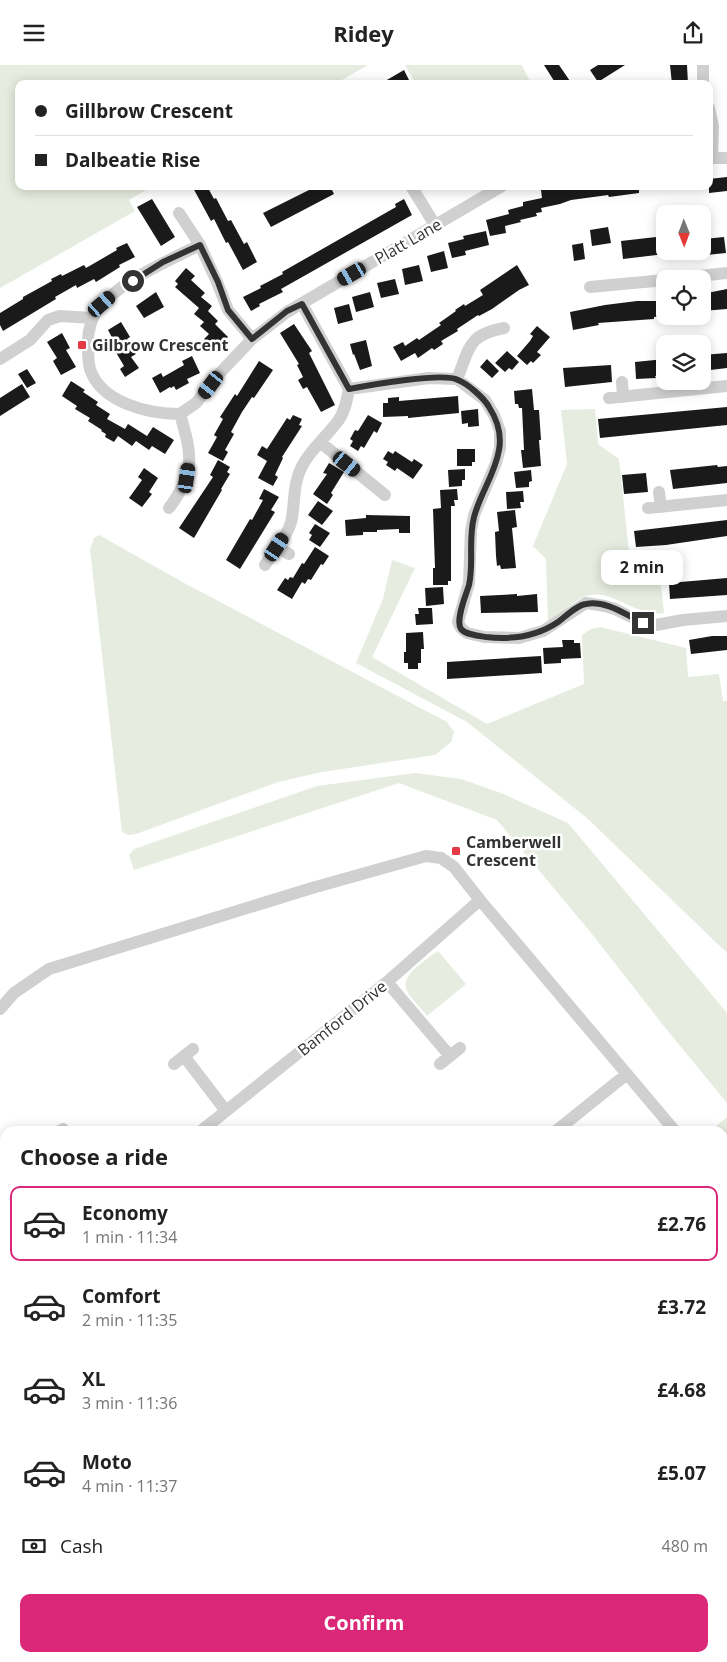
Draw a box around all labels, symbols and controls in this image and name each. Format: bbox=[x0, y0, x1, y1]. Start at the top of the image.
text: Ridey bbox=[333, 18, 394, 48]
icon: menu bbox=[20, 19, 48, 47]
icon: share bbox=[679, 19, 707, 47]
text: Gillbrow Crescent bbox=[65, 98, 233, 124]
text: Dalbeatie Rise bbox=[65, 147, 200, 173]
north arrow bbox=[656, 205, 711, 260]
map controls bbox=[656, 205, 711, 390]
street label: Platt Lane bbox=[370, 213, 446, 269]
car bbox=[335, 260, 368, 288]
route start bbox=[122, 270, 144, 292]
button: locate bbox=[656, 270, 711, 325]
car bbox=[85, 288, 118, 320]
place label: Gilbrow Crescent bbox=[92, 334, 229, 356]
button: layers bbox=[656, 335, 711, 390]
marker: Gilbrow Crescent bbox=[76, 339, 88, 351]
car bbox=[195, 369, 226, 401]
car bbox=[330, 449, 363, 479]
car bbox=[177, 462, 196, 494]
car bbox=[262, 530, 291, 564]
callout: 2 min bbox=[602, 551, 684, 585]
text: 2 min bbox=[620, 556, 664, 578]
route end bbox=[632, 612, 654, 634]
place label: Camberwell Crescent bbox=[466, 831, 561, 871]
marker: Camberwell Crescent bbox=[450, 845, 462, 857]
street label: Bamford Drive bbox=[293, 975, 391, 1061]
text: Choose a ride bbox=[20, 1141, 168, 1171]
text: Economy bbox=[82, 1200, 168, 1226]
icon: car bbox=[22, 1201, 67, 1246]
text: £2.76 bbox=[657, 1211, 706, 1237]
text: 1 min · 11:34 bbox=[82, 1226, 177, 1248]
text: Comfort bbox=[82, 1283, 161, 1309]
icon: car bbox=[22, 1284, 67, 1329]
text: £3.72 bbox=[657, 1294, 706, 1320]
text: 2 min · 11:35 bbox=[82, 1309, 177, 1331]
text: XL bbox=[82, 1366, 105, 1392]
icon: car bbox=[22, 1367, 67, 1412]
text: £4.68 bbox=[657, 1377, 706, 1403]
text: 3 min · 11:36 bbox=[82, 1392, 177, 1414]
text: Moto bbox=[82, 1449, 132, 1475]
icon: car bbox=[22, 1450, 67, 1495]
text: £5.07 bbox=[657, 1460, 706, 1486]
text: 4 min · 11:37 bbox=[82, 1475, 177, 1497]
icon: cash bbox=[20, 1532, 48, 1560]
text: Cash bbox=[60, 1533, 103, 1559]
text: 480 m bbox=[662, 1535, 708, 1557]
button: Confirm bbox=[20, 1594, 708, 1652]

